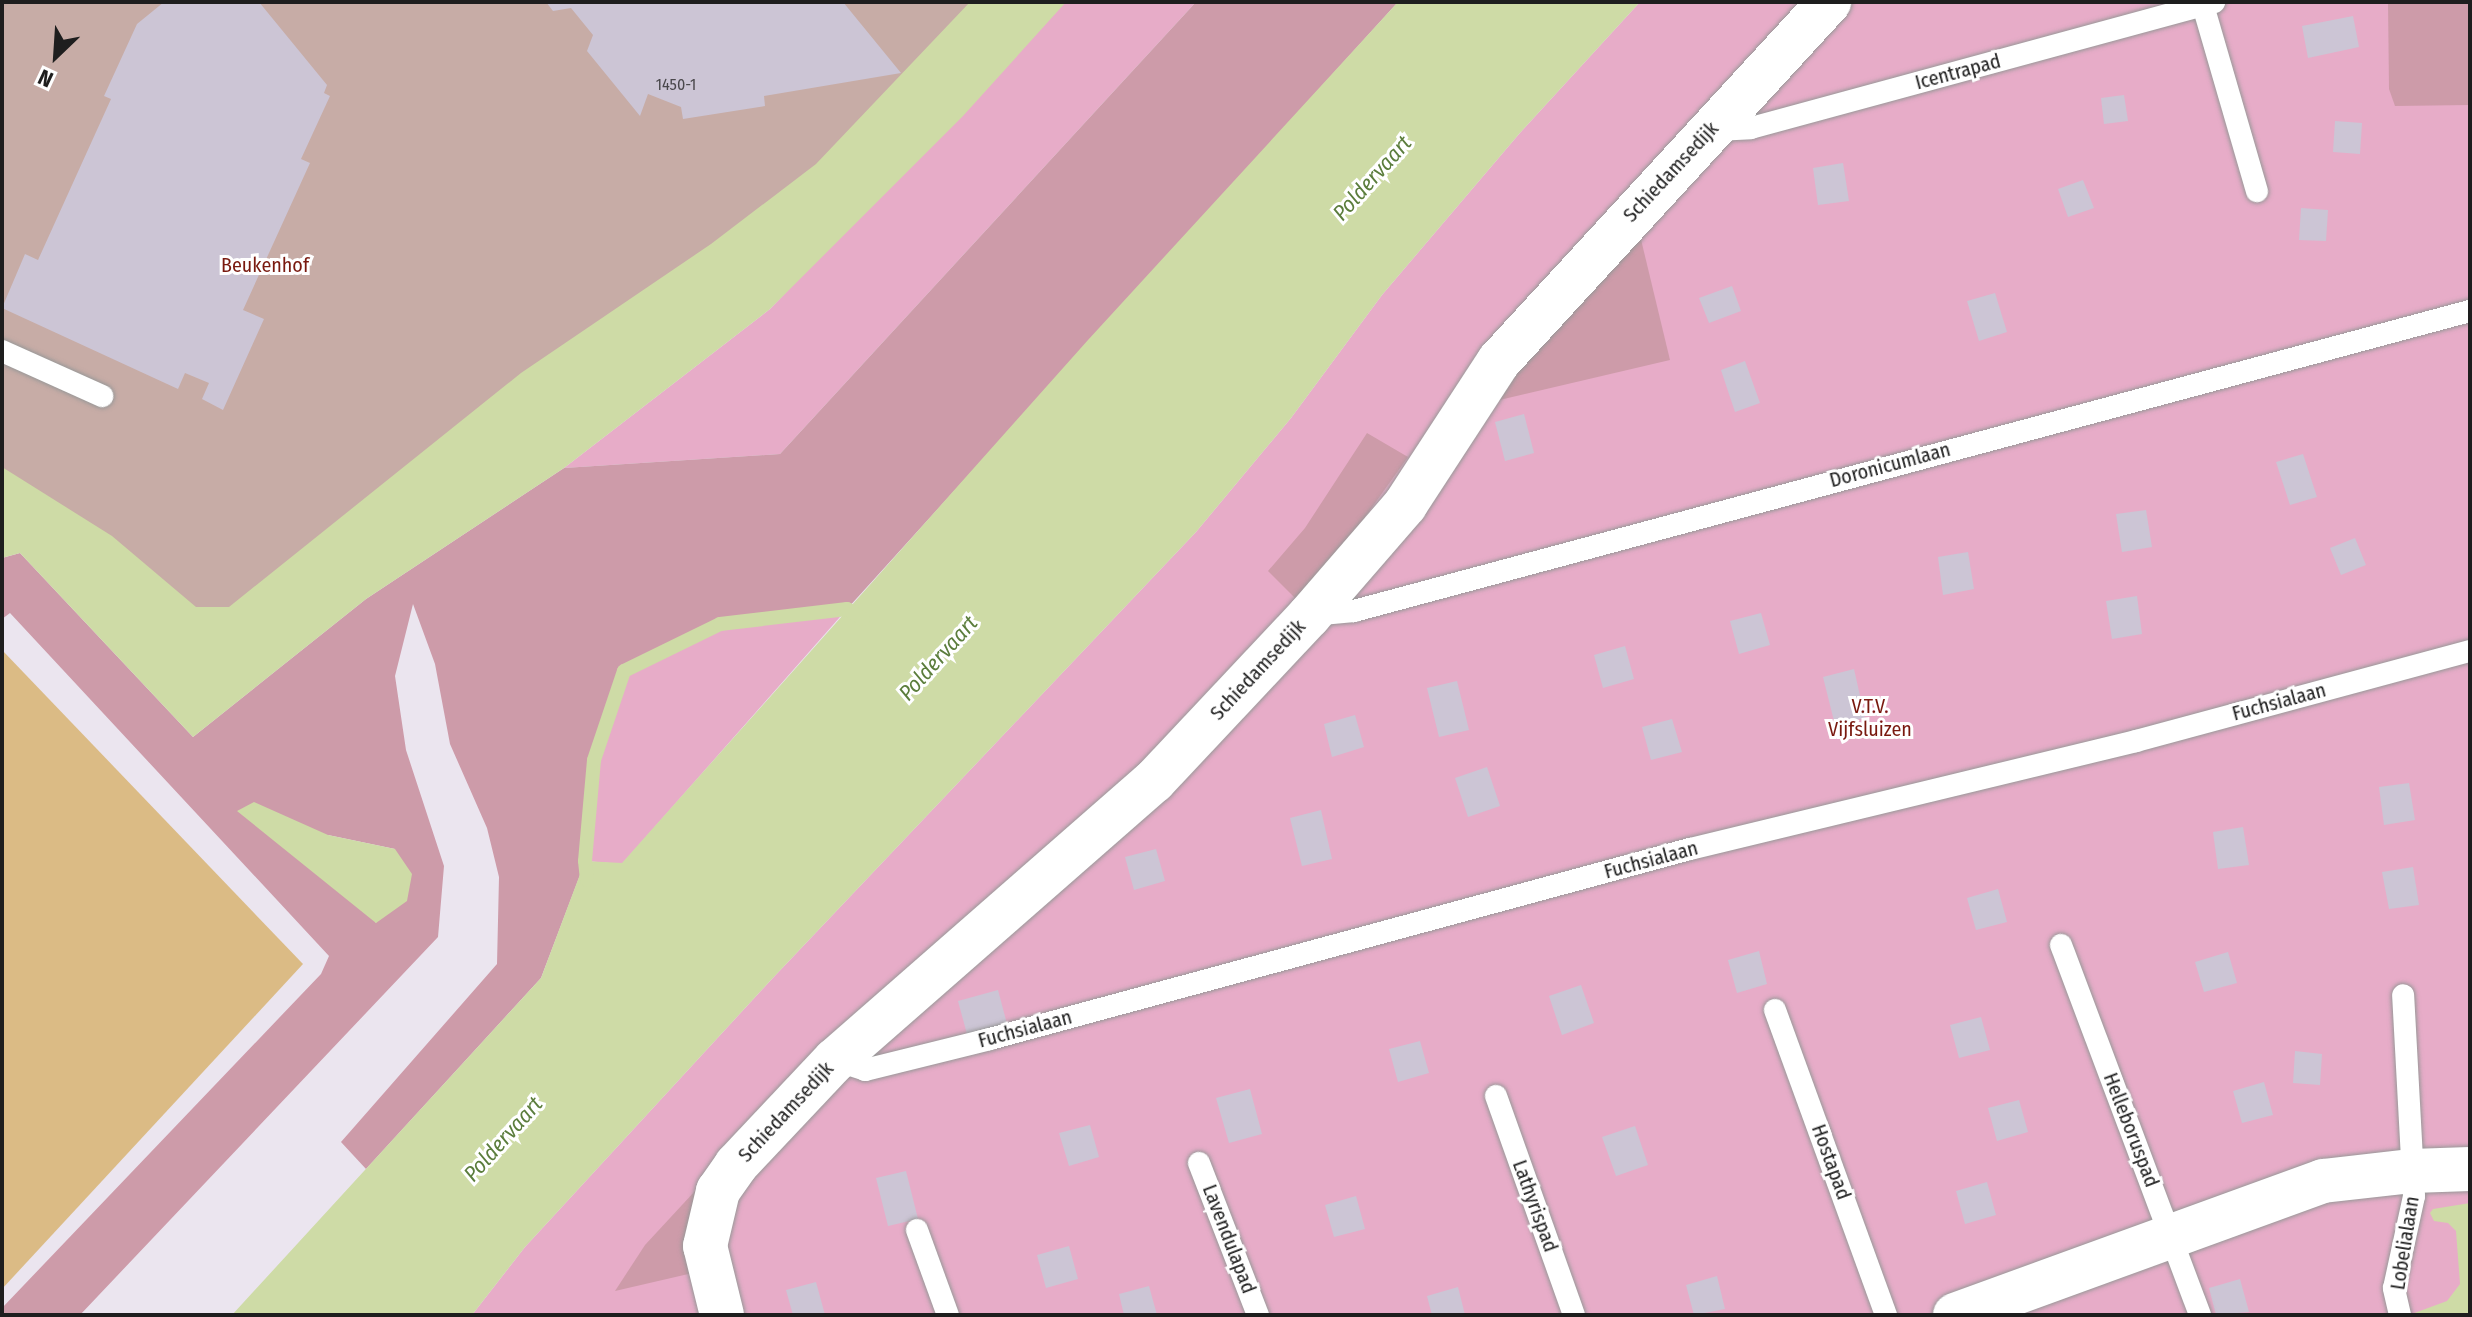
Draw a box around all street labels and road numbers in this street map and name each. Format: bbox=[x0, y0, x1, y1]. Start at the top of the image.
street label: Icentrapad bbox=[1913, 49, 2003, 95]
street label: Schiedamsedijk bbox=[1618, 117, 1724, 227]
street label: Doronicumlaan bbox=[1827, 437, 1953, 493]
street label: Schiedamsedijk bbox=[1205, 615, 1311, 725]
street label: Fuchsialaan bbox=[2230, 678, 2328, 726]
street label: Fuchsialaan bbox=[1602, 836, 1700, 884]
street label: Fuchsialaan bbox=[976, 1005, 1074, 1053]
street label: Schiedamsedijk bbox=[733, 1057, 839, 1167]
street label: Helleboruspad bbox=[2098, 1069, 2164, 1191]
street label: Hostapad bbox=[1806, 1121, 1856, 1203]
street label: Lathyrispad bbox=[1507, 1157, 1563, 1255]
street label: Lavendulapad bbox=[1197, 1181, 1261, 1297]
street label: Lobelialaan bbox=[2386, 1194, 2424, 1292]

